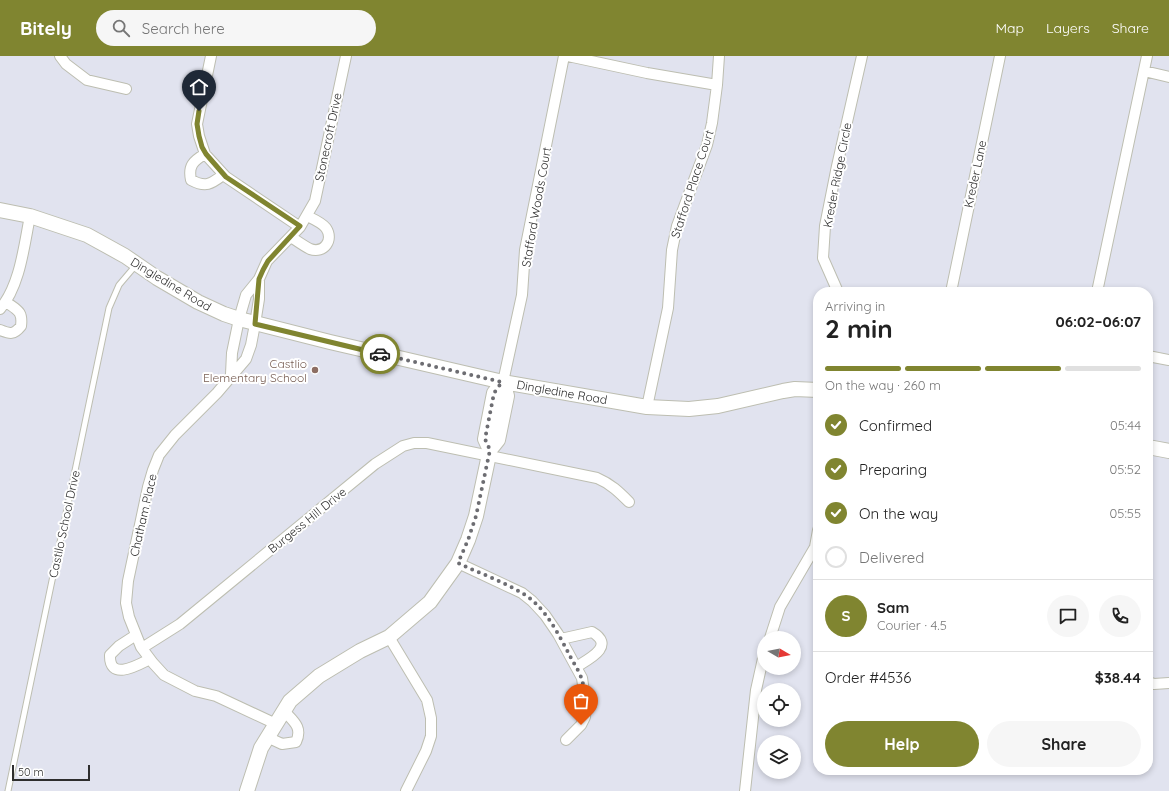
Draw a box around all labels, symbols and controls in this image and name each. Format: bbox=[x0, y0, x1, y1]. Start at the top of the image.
search box bbox=[96, 10, 376, 46]
text: Bitely bbox=[20, 16, 72, 40]
icon: search bbox=[110, 17, 132, 39]
text: Search here bbox=[142, 19, 225, 38]
text: Map bbox=[995, 19, 1024, 37]
text: Layers bbox=[1046, 19, 1090, 37]
text: Share bbox=[1112, 19, 1149, 37]
pin bbox=[182, 70, 216, 111]
icon: home bbox=[188, 76, 210, 98]
street label: Stonecroft Drive bbox=[311, 91, 345, 183]
street label: Kreder Ridge Circle bbox=[819, 121, 855, 229]
street label: Stafford Place Court bbox=[667, 128, 717, 240]
street label: Kreder Lane bbox=[961, 139, 989, 209]
street label: Stafford Woods Court bbox=[518, 146, 554, 268]
street label: Dingledine Road bbox=[128, 254, 214, 314]
text: Arriving in bbox=[825, 298, 885, 314]
text: 2 min bbox=[825, 312, 893, 345]
text: 06:02–06:07 bbox=[1055, 312, 1141, 331]
courier bbox=[360, 334, 400, 374]
icon: car bbox=[369, 343, 391, 365]
place label: Castlio Elementary School bbox=[203, 356, 307, 385]
marker: Castlio Elementary School bbox=[310, 365, 320, 375]
street label: Dingledine Road bbox=[516, 377, 608, 407]
text: On the way · 260 m bbox=[825, 377, 941, 393]
icon: check bbox=[825, 414, 847, 436]
text: Confirmed bbox=[859, 416, 932, 435]
text: 05:44 bbox=[1110, 417, 1141, 433]
icon: check bbox=[825, 458, 847, 480]
text: Preparing bbox=[859, 460, 927, 479]
text: 05:52 bbox=[1109, 461, 1141, 477]
street label: Castilo School Drive bbox=[45, 469, 83, 579]
street label: Chatham Place bbox=[126, 472, 160, 558]
street label: Burgess Hill Drive bbox=[265, 484, 349, 556]
icon: check bbox=[825, 502, 847, 524]
text: On the way bbox=[859, 504, 938, 523]
text: 05:55 bbox=[1110, 505, 1141, 521]
text: Delivered bbox=[859, 548, 924, 567]
button: chat bbox=[1047, 595, 1089, 637]
button: phone bbox=[1099, 595, 1141, 637]
text: Sam bbox=[877, 598, 909, 617]
text: S bbox=[842, 606, 850, 625]
text: Courier · 4.5 bbox=[877, 617, 947, 633]
north arrow bbox=[757, 631, 801, 675]
map controls bbox=[757, 631, 801, 779]
text: Order #4536 bbox=[825, 668, 911, 687]
text: $38.44 bbox=[1095, 668, 1141, 687]
button: locate bbox=[757, 683, 801, 727]
pin bbox=[564, 684, 598, 725]
icon: bag bbox=[570, 690, 592, 712]
button: Help bbox=[825, 721, 979, 767]
button: Share bbox=[987, 721, 1141, 767]
button: layers bbox=[757, 735, 801, 779]
scale bar bbox=[12, 763, 90, 782]
text: 50 m bbox=[18, 765, 44, 779]

